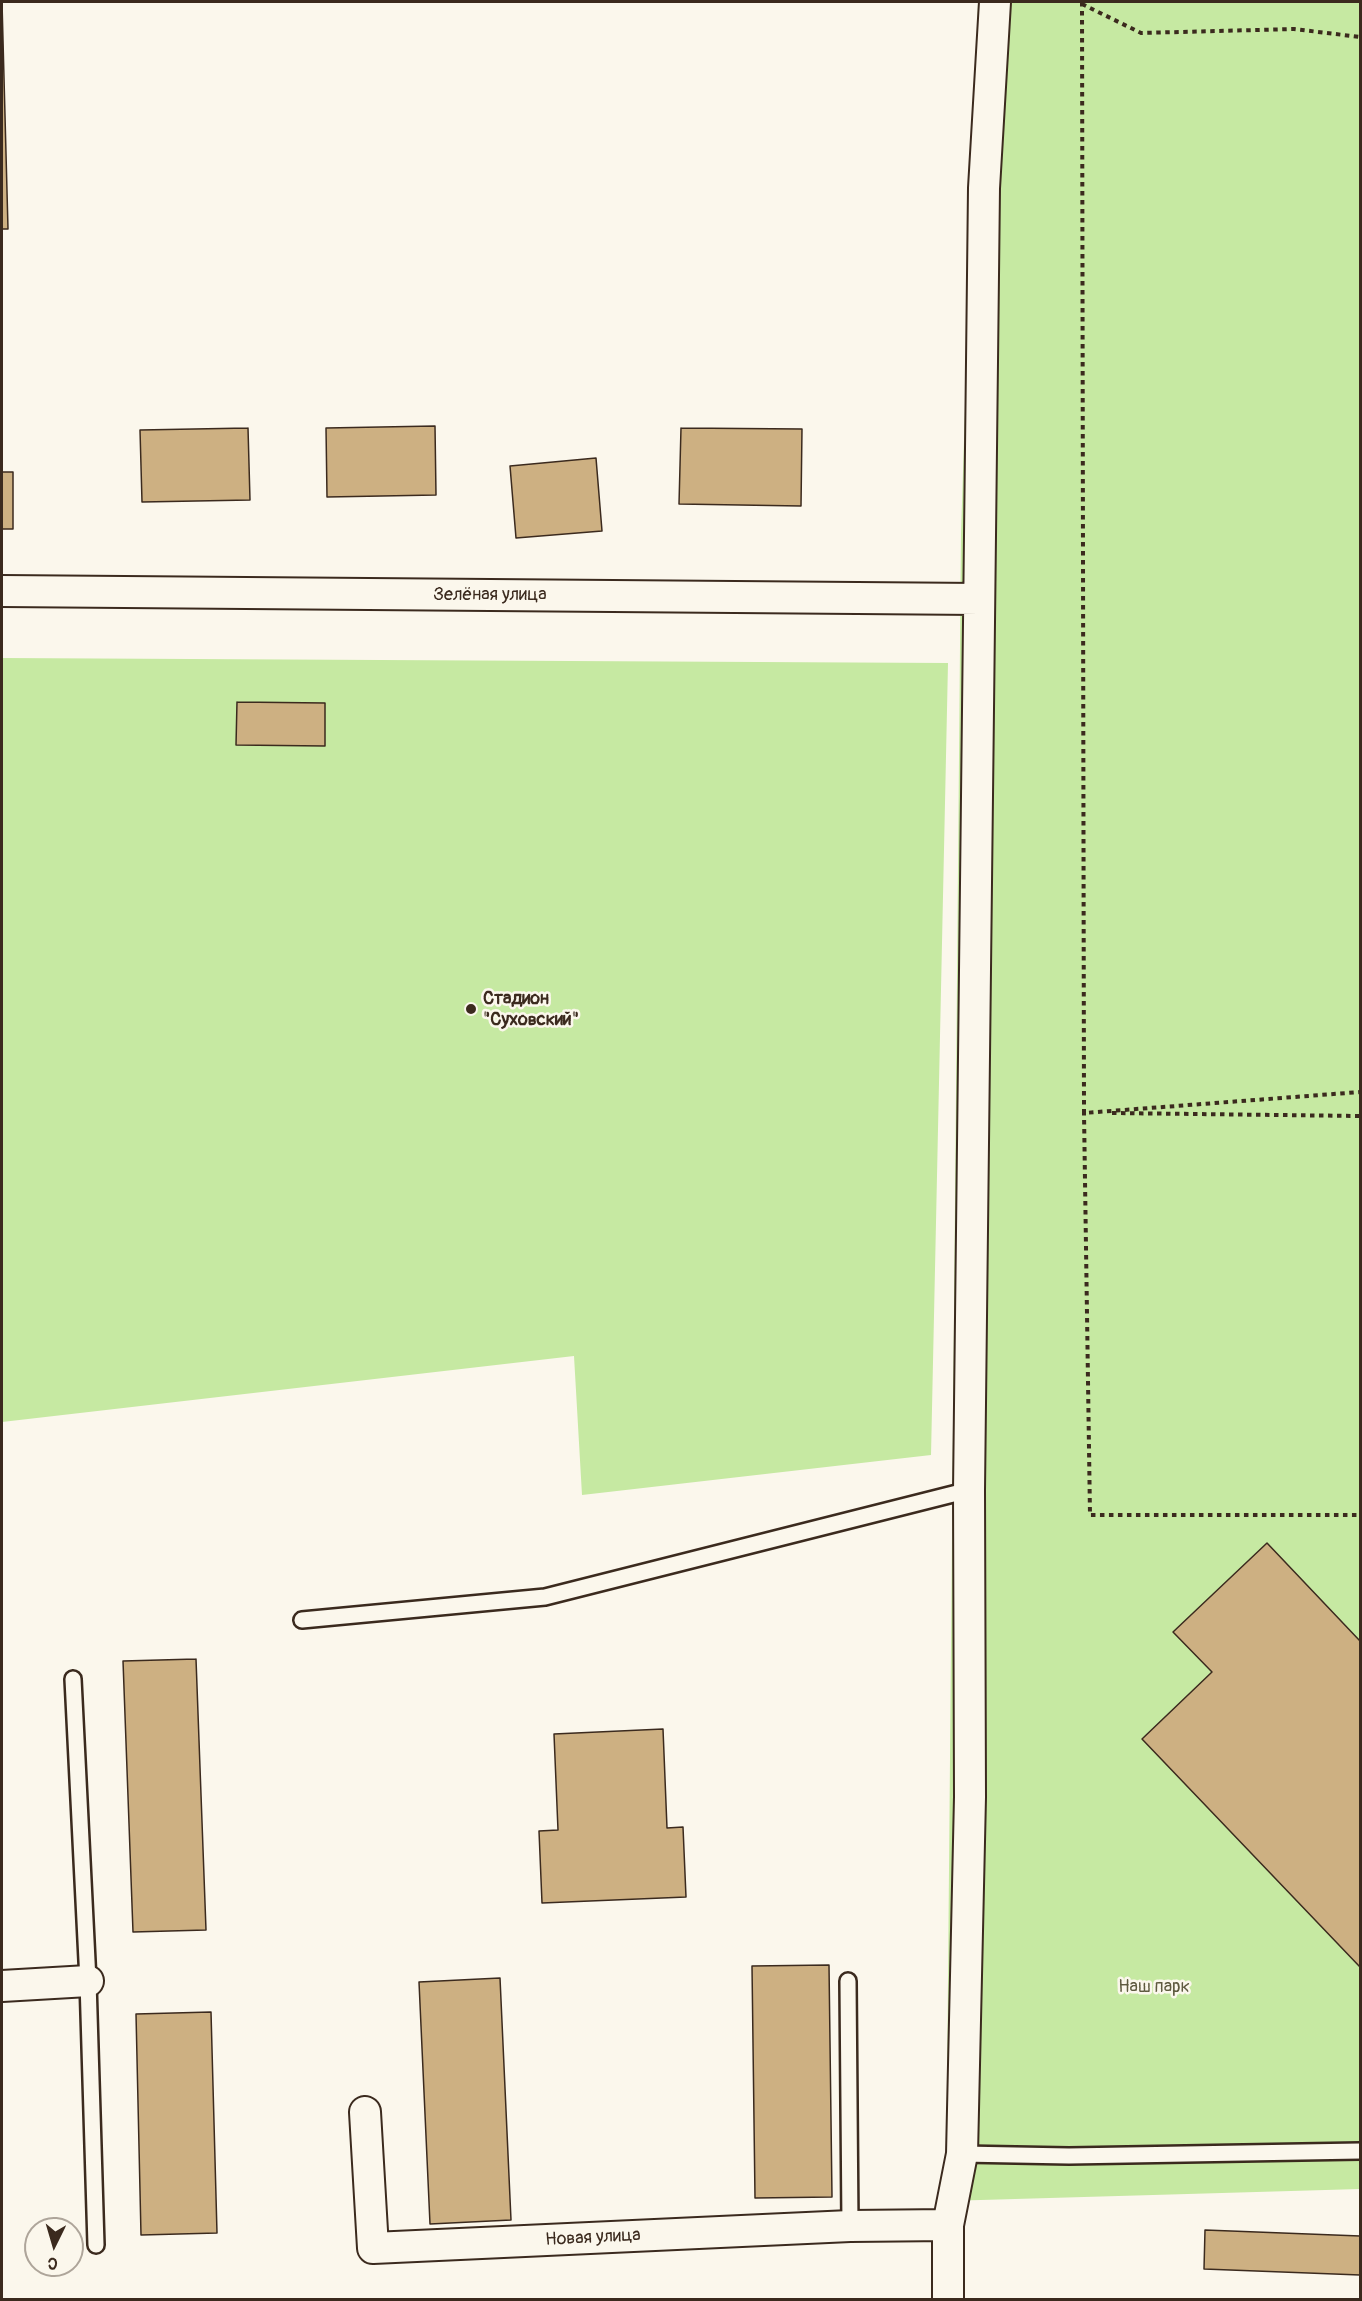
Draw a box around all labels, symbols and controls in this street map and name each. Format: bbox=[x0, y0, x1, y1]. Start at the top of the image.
street label: Зелёная улица bbox=[433, 584, 547, 606]
place label: Стадион "Суховский" bbox=[483, 988, 579, 1030]
marker: Стадион "Суховский" bbox=[464, 1002, 478, 1016]
park label: Наш парк bbox=[1118, 1976, 1190, 1998]
north arrow bbox=[24, 2217, 84, 2277]
street label: Новая улица bbox=[545, 2225, 641, 2251]
text: С bbox=[47, 2253, 58, 2273]

